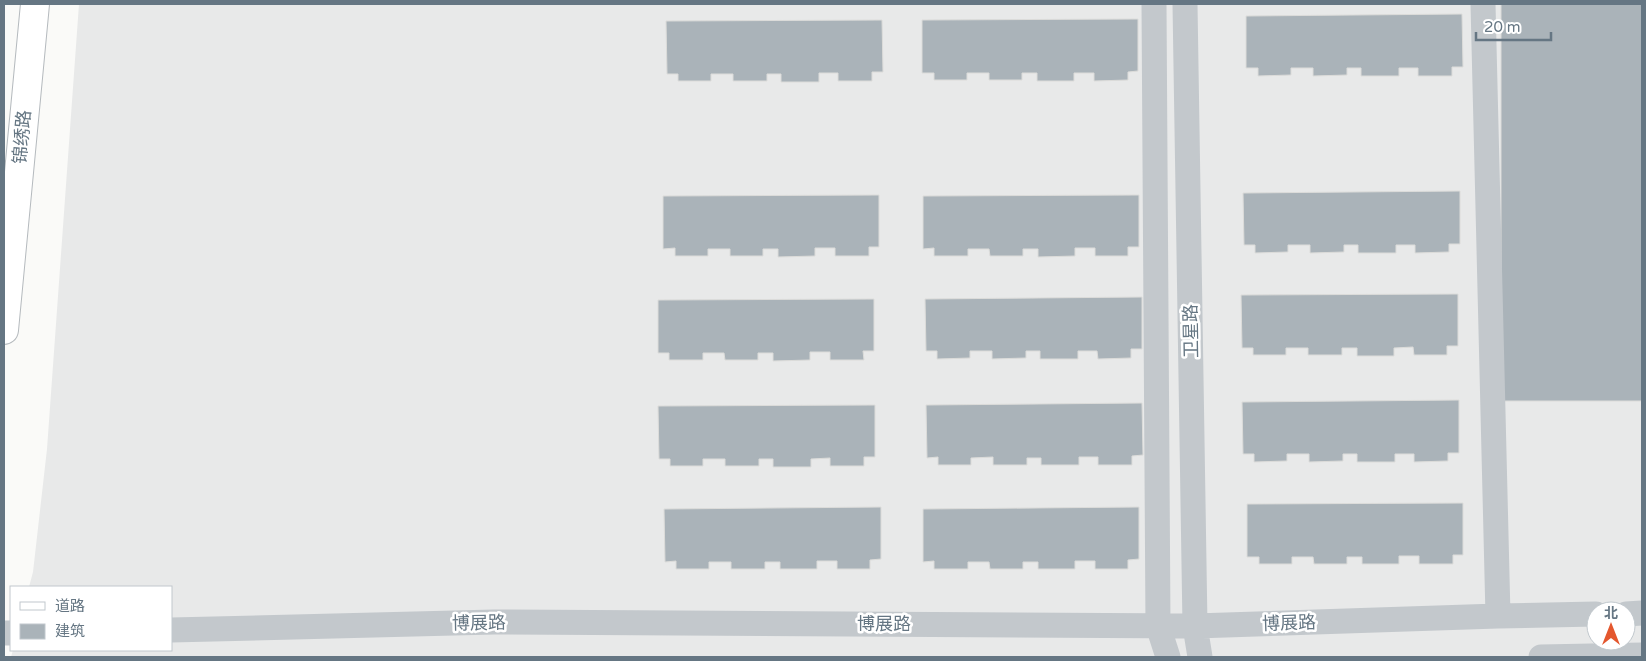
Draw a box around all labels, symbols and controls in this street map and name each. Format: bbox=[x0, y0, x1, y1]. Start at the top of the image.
scale bar bbox=[1476, 10, 1551, 42]
text: 20 m bbox=[1484, 18, 1521, 36]
street label: 锦绣路 bbox=[9, 109, 35, 165]
street label: 卫星路 bbox=[1180, 304, 1202, 358]
legend bbox=[10, 586, 172, 651]
text: 道路 bbox=[55, 597, 85, 615]
north arrow bbox=[1586, 601, 1636, 651]
text: 北 bbox=[1604, 605, 1618, 622]
street label: 博展路 bbox=[1262, 611, 1316, 635]
street label: 博展路 bbox=[452, 612, 506, 634]
street label: 博展路 bbox=[857, 613, 911, 635]
text: 建筑 bbox=[55, 622, 85, 640]

